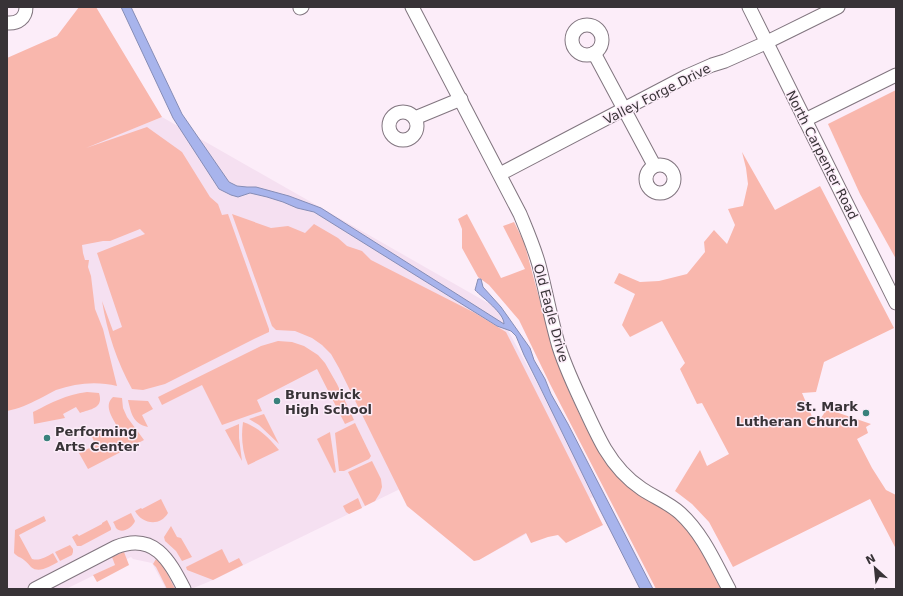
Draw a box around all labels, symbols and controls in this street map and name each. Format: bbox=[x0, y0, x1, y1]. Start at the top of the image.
street label: Valley Forge Drive bbox=[601, 61, 713, 127]
street label: North Carpenter Road bbox=[783, 88, 861, 222]
street label: Old Eagle Drive bbox=[531, 262, 571, 364]
place label: Brunswick High School bbox=[285, 387, 372, 417]
marker: Brunswick High School bbox=[272, 396, 282, 406]
place label: St. Mark Lutheran Church bbox=[736, 399, 858, 429]
marker: St. Mark Lutheran Church bbox=[861, 408, 871, 418]
place label: Performing Arts Center bbox=[55, 424, 140, 454]
marker: Performing Arts Center bbox=[42, 433, 52, 443]
north arrow bbox=[855, 548, 895, 588]
text: N bbox=[864, 552, 878, 567]

